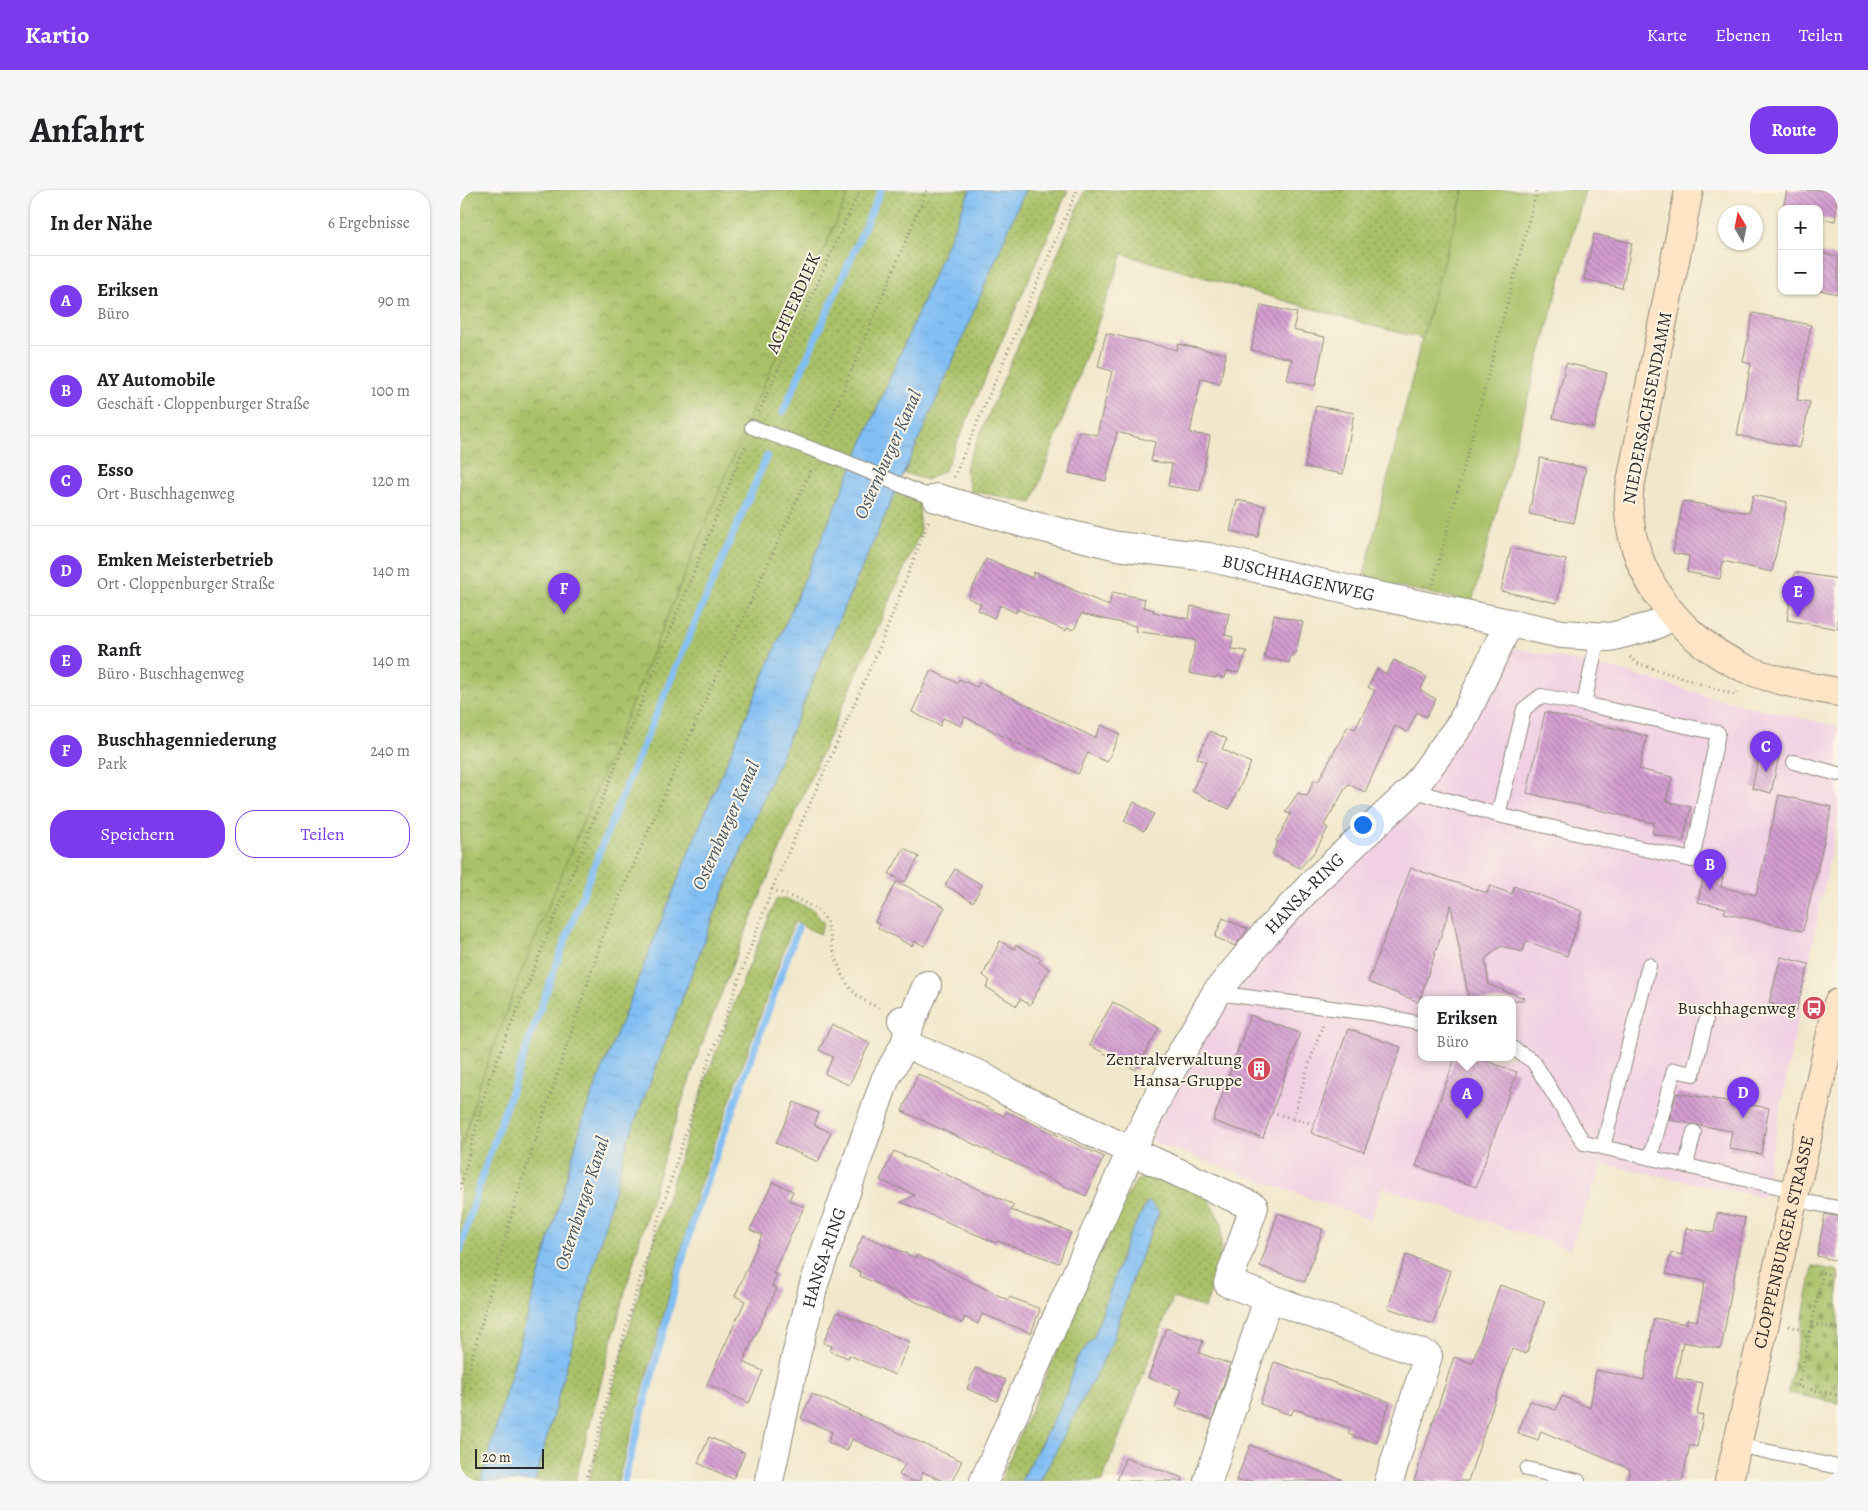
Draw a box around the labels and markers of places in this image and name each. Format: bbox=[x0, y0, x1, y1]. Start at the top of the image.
pin: F bbox=[548, 573, 580, 614]
pin: E bbox=[1782, 576, 1814, 617]
pin: C bbox=[1750, 731, 1782, 772]
pin: B bbox=[1694, 849, 1726, 890]
bus stop icon: Buschhagenweg bbox=[1801, 995, 1827, 1021]
place label: Buschhagenweg bbox=[1677, 996, 1796, 1020]
place label: Zentralverwaltung Hansa-Gruppe bbox=[1106, 1047, 1242, 1092]
building icon: Zentralverwaltung Hansa-Gruppe bbox=[1246, 1056, 1272, 1082]
pin: D bbox=[1727, 1077, 1759, 1118]
pin: A bbox=[1451, 1078, 1483, 1119]

